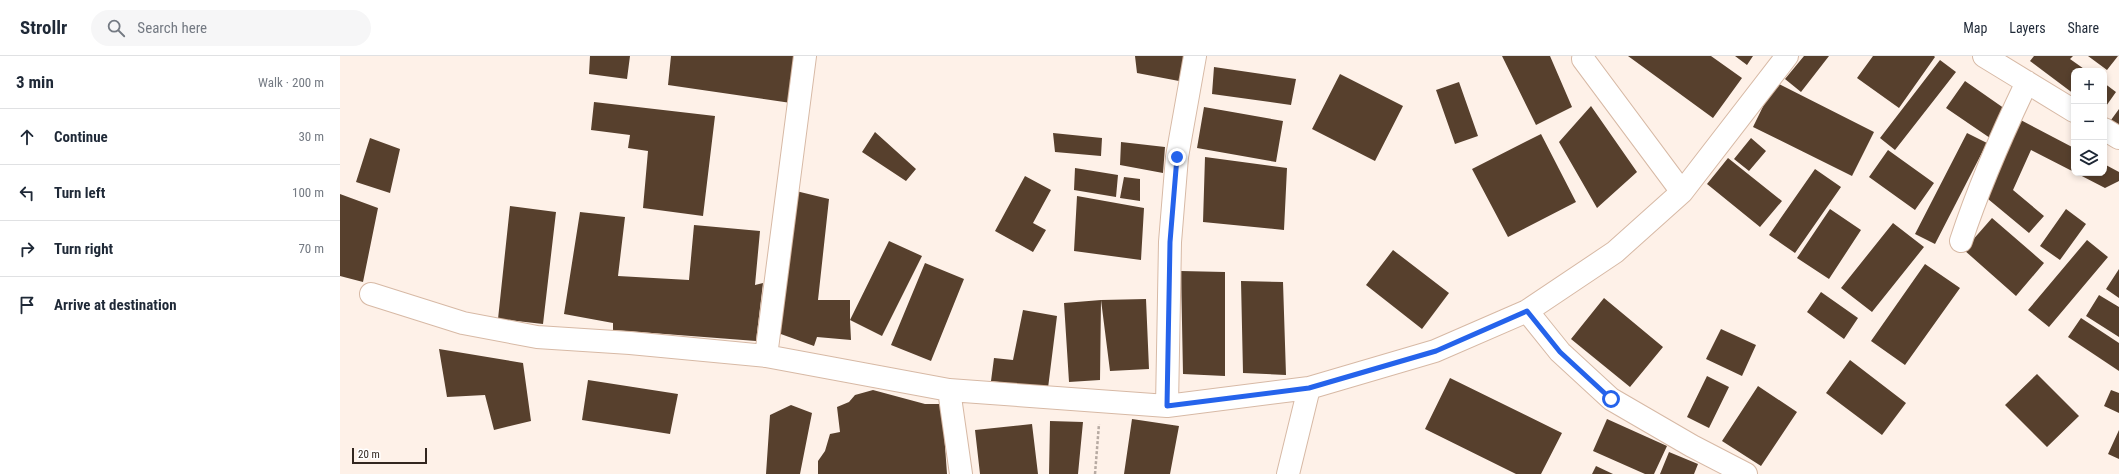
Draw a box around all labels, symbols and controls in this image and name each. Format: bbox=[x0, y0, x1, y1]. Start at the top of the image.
search box bbox=[91, 10, 371, 46]
text: Strollr bbox=[20, 16, 67, 39]
icon: search bbox=[105, 17, 127, 39]
text: Search here bbox=[137, 19, 207, 37]
text: Map bbox=[1963, 20, 1987, 36]
text: Layers bbox=[2009, 20, 2046, 36]
text: Share bbox=[2068, 20, 2099, 36]
map controls bbox=[2071, 68, 2107, 176]
button: + bbox=[2071, 68, 2107, 104]
text: 3 min bbox=[16, 72, 54, 92]
text: Walk · 200 m bbox=[258, 75, 324, 90]
button: − bbox=[2071, 104, 2107, 140]
icon: ahead bbox=[16, 126, 38, 148]
text: Continue bbox=[54, 128, 108, 146]
text: 30 m bbox=[298, 129, 324, 144]
button: layers bbox=[2071, 140, 2107, 176]
route end bbox=[1168, 148, 1186, 166]
icon: left bbox=[16, 182, 38, 204]
text: Turn left bbox=[54, 184, 105, 202]
text: 100 m bbox=[292, 185, 324, 200]
icon: right bbox=[16, 238, 38, 260]
text: Turn right bbox=[54, 240, 113, 258]
text: 70 m bbox=[298, 241, 324, 256]
icon: arrive bbox=[16, 294, 38, 316]
text: Arrive at destination bbox=[54, 296, 177, 314]
route start bbox=[1602, 390, 1620, 408]
scale bar bbox=[352, 446, 427, 465]
text: 20 m bbox=[358, 448, 380, 461]

